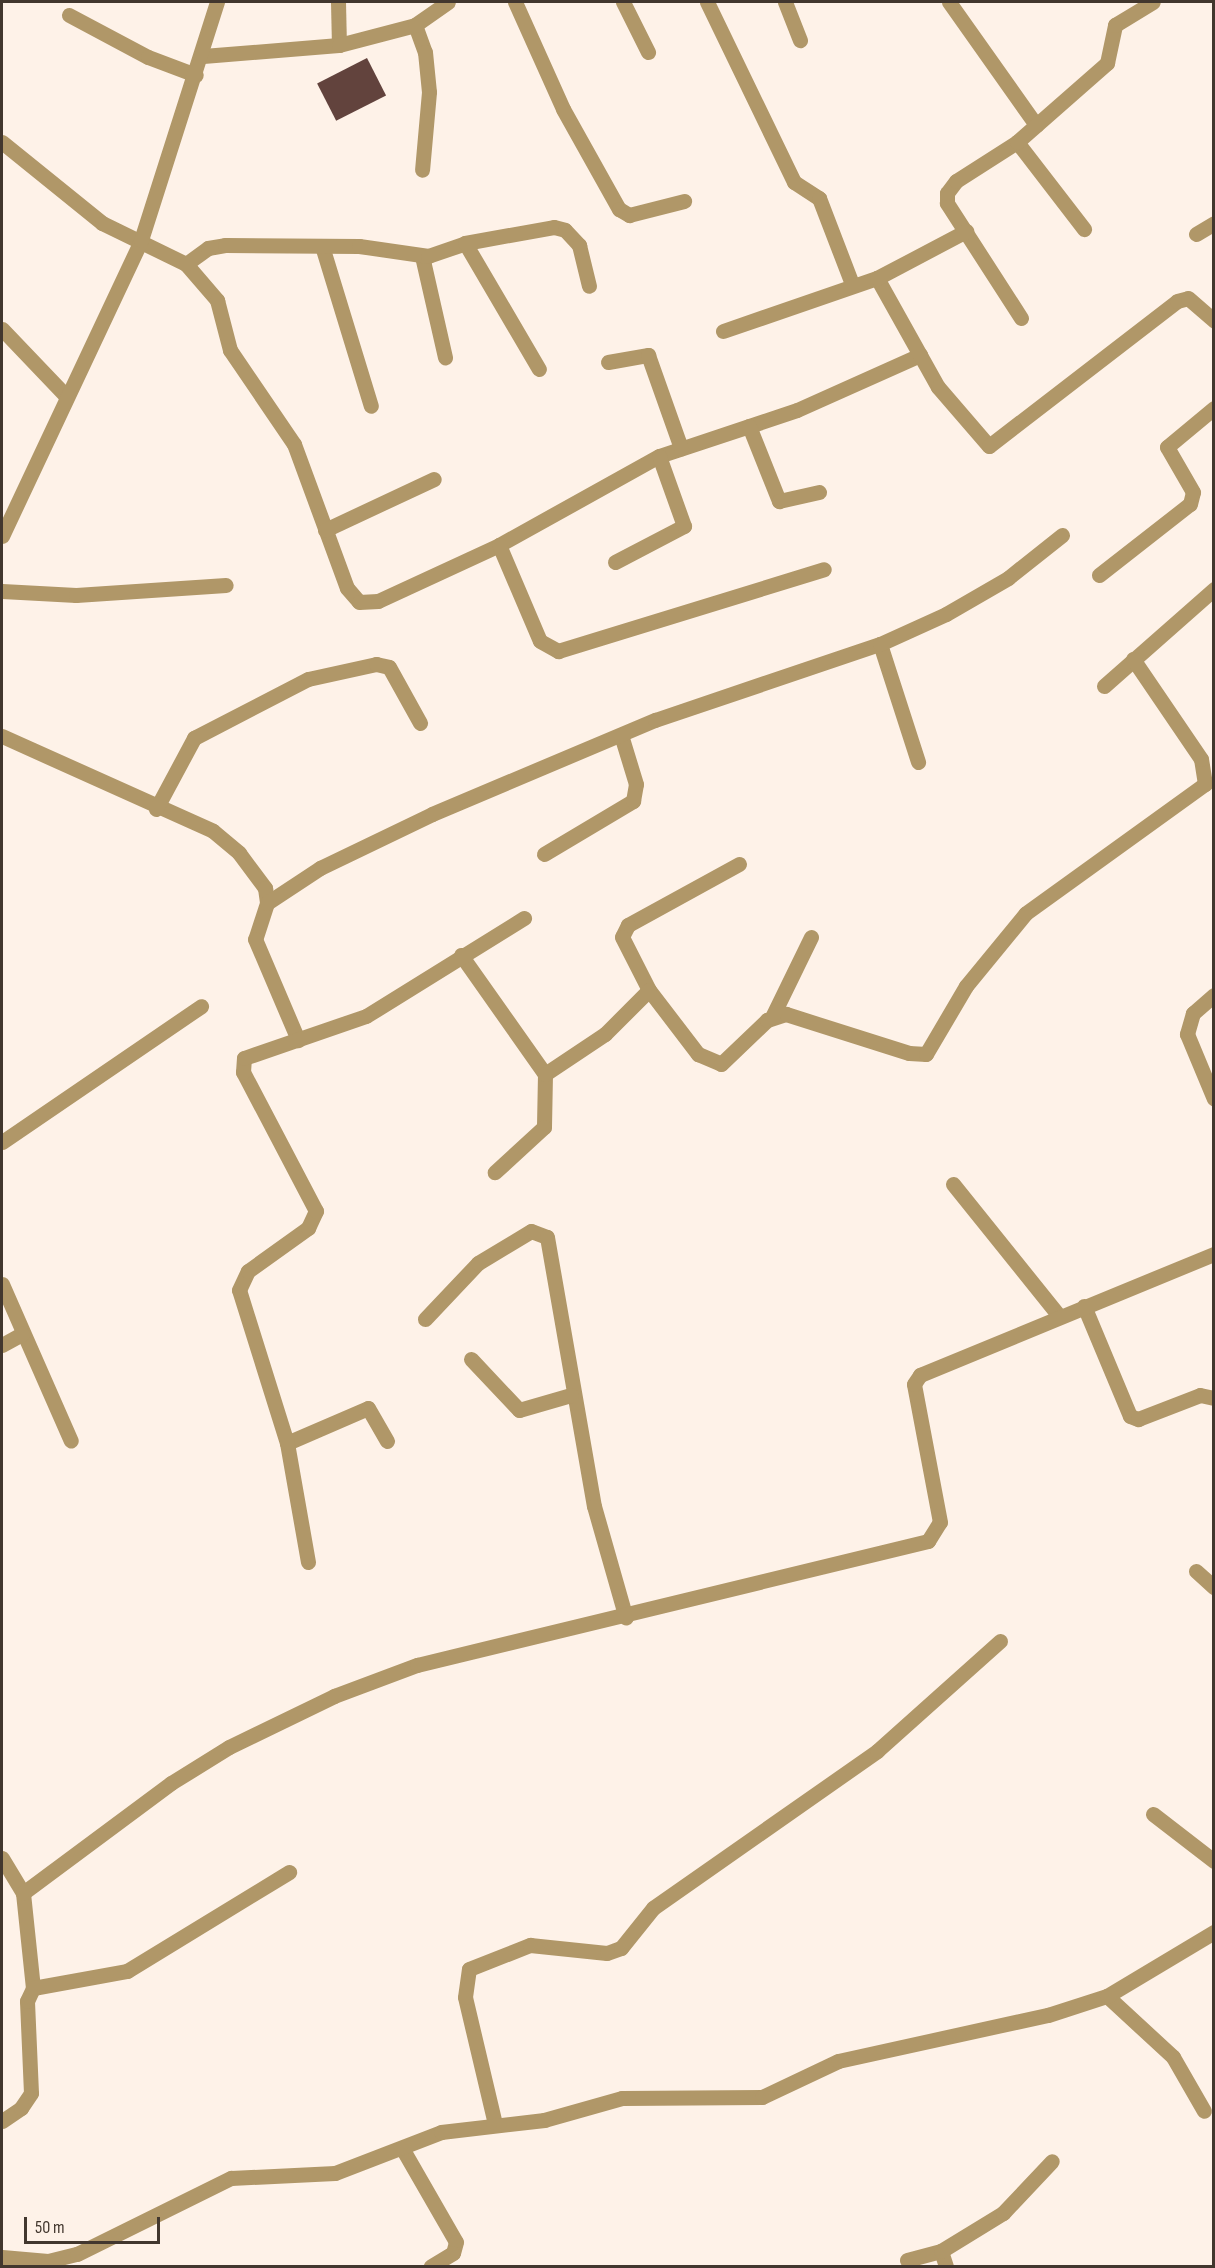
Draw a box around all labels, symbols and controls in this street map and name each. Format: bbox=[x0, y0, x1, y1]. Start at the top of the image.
scale bar bbox=[27, 2205, 164, 2243]
text: 50 m bbox=[35, 2217, 65, 2238]

